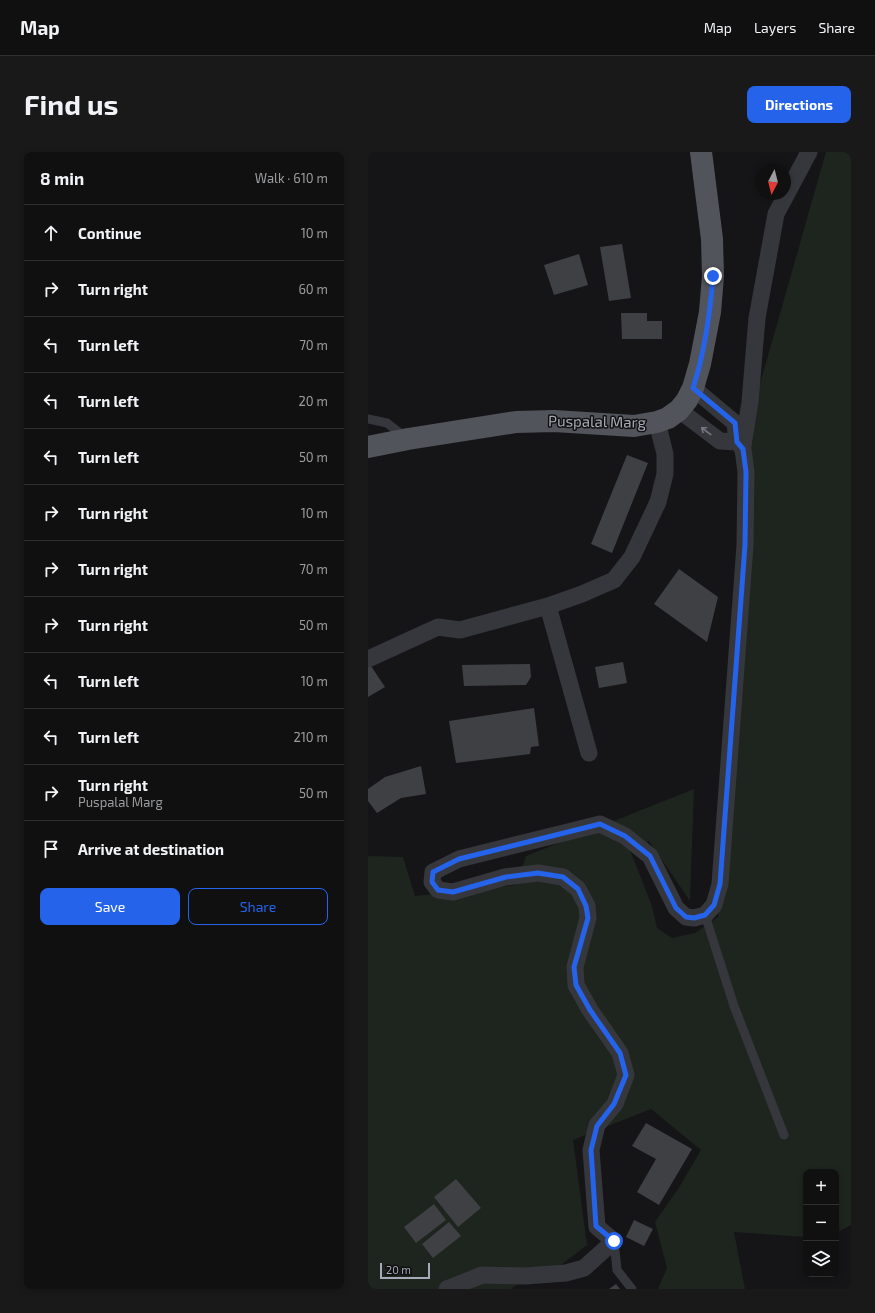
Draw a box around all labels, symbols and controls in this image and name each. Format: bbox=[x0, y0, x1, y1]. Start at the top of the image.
text: Map bbox=[20, 16, 60, 39]
text: Map bbox=[704, 19, 732, 36]
text: Layers bbox=[754, 19, 796, 36]
text: Share bbox=[818, 19, 855, 36]
button: Directions bbox=[747, 86, 851, 123]
text: Find us bbox=[24, 87, 118, 121]
north arrow bbox=[755, 164, 791, 200]
text: 8 min bbox=[40, 168, 84, 188]
text: Walk · 610 m bbox=[255, 170, 328, 186]
icon: ahead bbox=[40, 222, 62, 244]
text: Continue bbox=[78, 224, 141, 242]
text: 10 m bbox=[301, 225, 328, 241]
route end bbox=[704, 267, 722, 285]
icon: right bbox=[40, 278, 62, 300]
text: Turn right bbox=[78, 280, 148, 298]
text: 60 m bbox=[298, 281, 328, 297]
icon: left bbox=[40, 334, 62, 356]
text: Turn left bbox=[78, 336, 139, 354]
text: 70 m bbox=[299, 337, 328, 353]
icon: left bbox=[40, 390, 62, 412]
text: Turn left bbox=[78, 392, 139, 410]
text: 20 m bbox=[299, 393, 328, 409]
street label: Puspalal Marg bbox=[548, 411, 647, 431]
one-way arrow bbox=[701, 427, 712, 435]
icon: left bbox=[40, 446, 62, 468]
text: Turn left bbox=[78, 448, 139, 466]
text: 50 m bbox=[299, 449, 328, 465]
icon: right bbox=[40, 502, 62, 524]
text: Turn right bbox=[78, 504, 148, 522]
text: 10 m bbox=[301, 505, 328, 521]
icon: right bbox=[40, 558, 62, 580]
text: Turn right bbox=[78, 560, 148, 578]
text: 70 m bbox=[299, 561, 328, 577]
icon: right bbox=[40, 614, 62, 636]
text: Turn right bbox=[78, 616, 148, 634]
text: 50 m bbox=[299, 617, 328, 633]
icon: left bbox=[40, 670, 62, 692]
text: Turn left bbox=[78, 672, 139, 690]
text: 10 m bbox=[301, 673, 328, 689]
icon: left bbox=[40, 726, 62, 748]
text: Turn left bbox=[78, 728, 139, 746]
text: 210 m bbox=[293, 729, 328, 745]
text: Turn right bbox=[78, 776, 148, 794]
icon: right bbox=[40, 782, 62, 804]
text: 50 m bbox=[299, 785, 328, 801]
text: Puspalal Marg bbox=[78, 794, 163, 810]
icon: arrive bbox=[40, 838, 62, 860]
text: Arrive at destination bbox=[78, 840, 224, 858]
button: Save bbox=[40, 888, 180, 925]
button: Share bbox=[188, 888, 328, 925]
map controls bbox=[803, 1169, 839, 1277]
button: + bbox=[803, 1169, 839, 1205]
button: − bbox=[803, 1205, 839, 1241]
route start bbox=[605, 1232, 623, 1250]
button: layers bbox=[803, 1241, 839, 1277]
scale bar bbox=[380, 1261, 430, 1280]
text: 20 m bbox=[386, 1263, 411, 1276]

